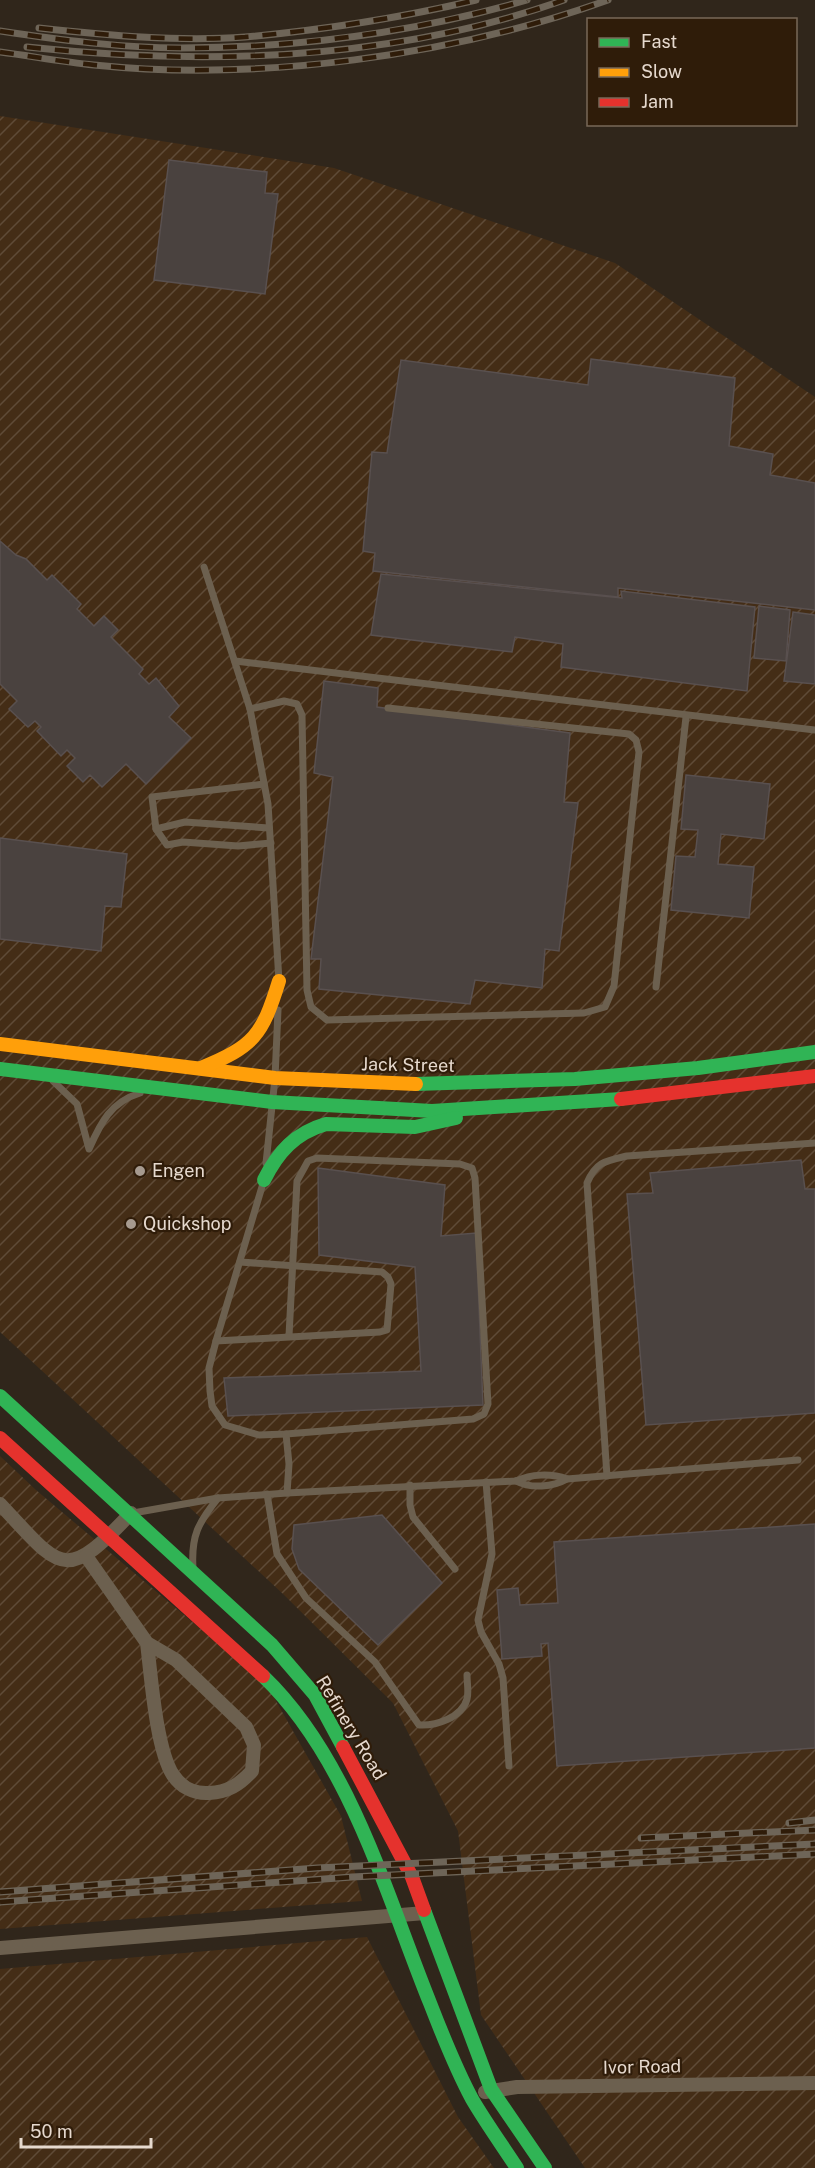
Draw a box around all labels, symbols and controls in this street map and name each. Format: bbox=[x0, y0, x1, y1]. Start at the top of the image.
legend bbox=[587, 18, 797, 126]
text: Fast bbox=[641, 31, 677, 52]
text: Slow bbox=[641, 61, 682, 82]
text: Jam bbox=[641, 91, 674, 112]
street label: Jack Street bbox=[361, 1053, 455, 1076]
place label: Engen bbox=[152, 1160, 205, 1181]
marker: Engen bbox=[133, 1164, 147, 1178]
place label: Quickshop bbox=[143, 1213, 231, 1234]
marker: Quickshop bbox=[124, 1217, 138, 1231]
street label: Refinery Road bbox=[312, 1672, 391, 1784]
street label: Ivor Road bbox=[603, 2055, 681, 2078]
scale bar bbox=[21, 2111, 152, 2149]
text: 50 m bbox=[30, 2121, 73, 2142]

